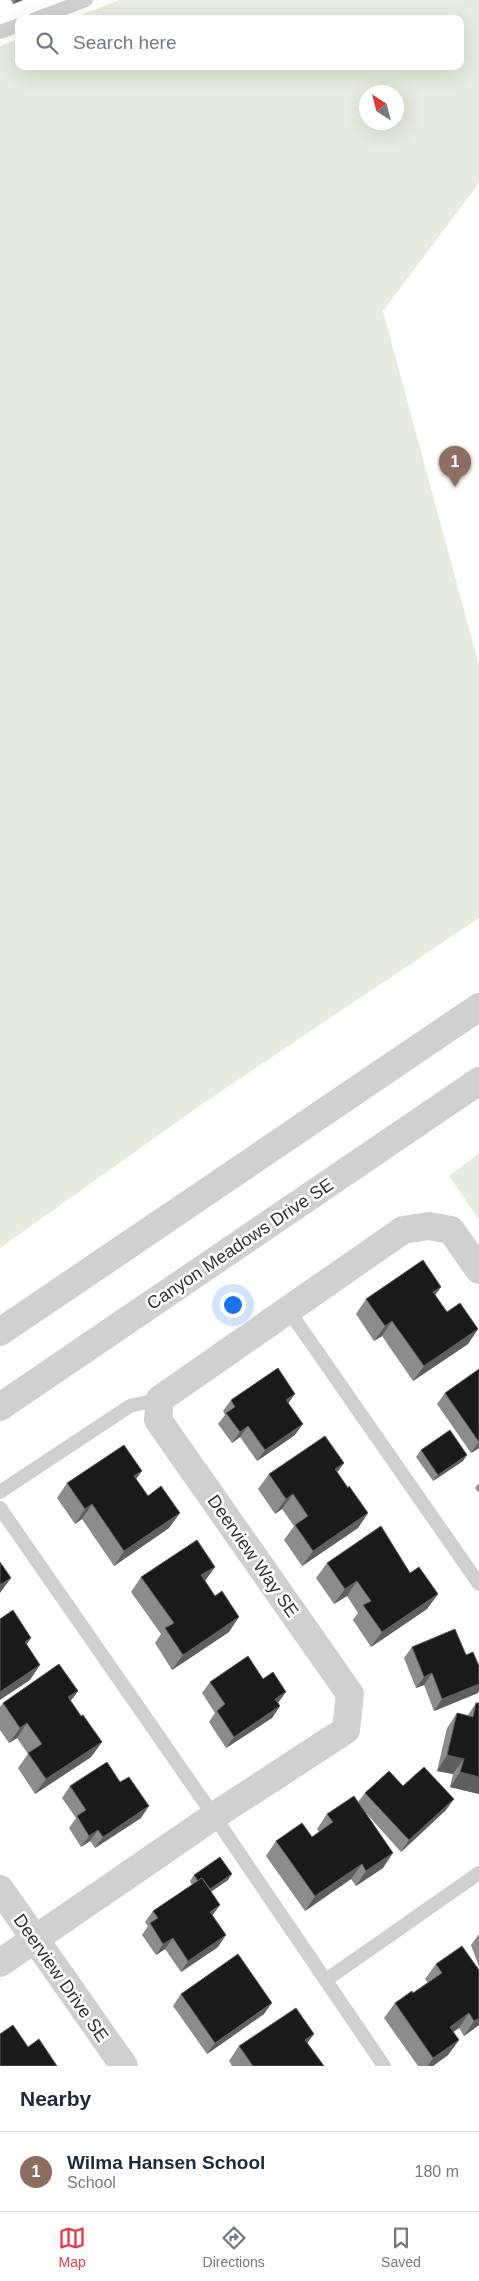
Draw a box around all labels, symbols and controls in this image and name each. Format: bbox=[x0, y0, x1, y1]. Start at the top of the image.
search box bbox=[15, 15, 464, 70]
icon: search bbox=[33, 29, 61, 57]
text: Search here bbox=[73, 32, 177, 53]
north arrow bbox=[359, 85, 404, 130]
pin: 1 bbox=[439, 446, 471, 487]
street label: Canyon Meadows Drive SE bbox=[143, 1174, 337, 1314]
your location bbox=[220, 1292, 246, 1318]
street label: Deerview Way SE bbox=[203, 1491, 303, 1621]
street label: Deerview Drive SE bbox=[9, 1910, 113, 2046]
text: Nearby bbox=[20, 2087, 91, 2110]
text: Wilma Hansen School bbox=[67, 2152, 265, 2173]
text: 1 bbox=[32, 2163, 40, 2180]
text: 180 m bbox=[415, 2163, 459, 2180]
text: School bbox=[67, 2174, 116, 2191]
tab: Map bbox=[58, 2224, 86, 2270]
tab: Directions bbox=[203, 2224, 265, 2270]
tab: Saved bbox=[381, 2224, 421, 2270]

